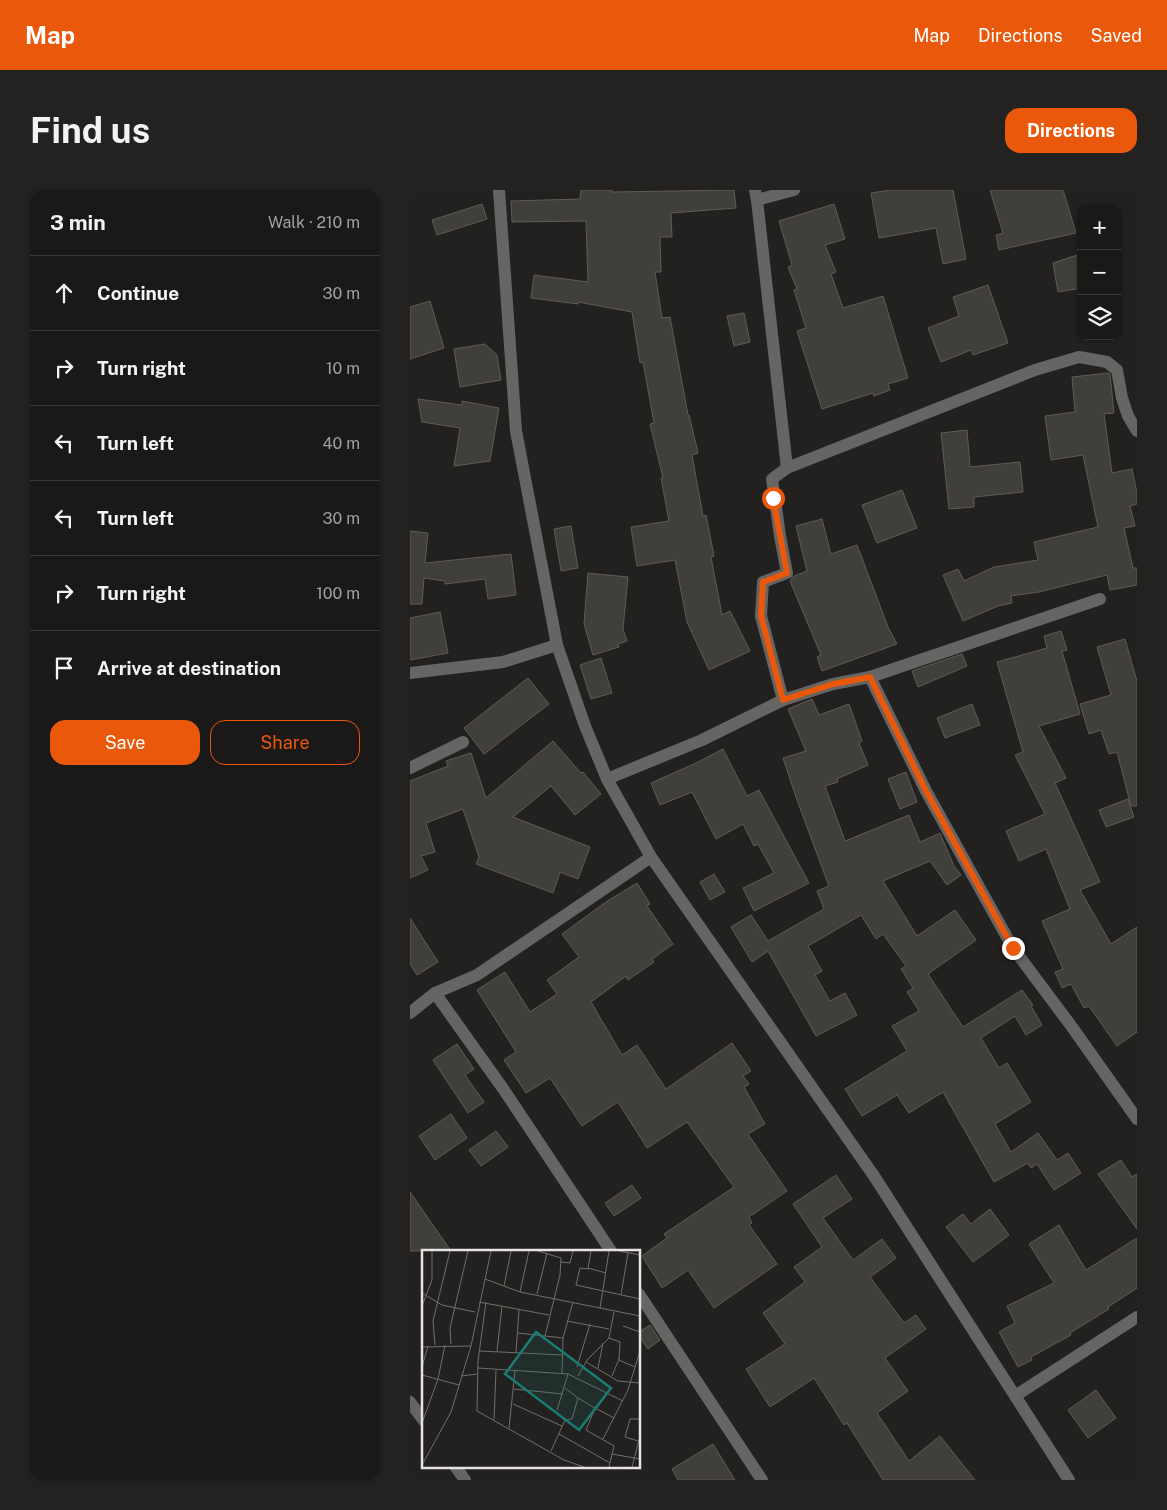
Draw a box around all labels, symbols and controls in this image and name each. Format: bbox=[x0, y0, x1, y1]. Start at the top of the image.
text: Map bbox=[25, 21, 75, 49]
text: Map bbox=[913, 25, 950, 46]
text: Directions bbox=[978, 25, 1063, 46]
text: Saved bbox=[1091, 25, 1142, 46]
button: Directions bbox=[1005, 108, 1137, 153]
text: Find us bbox=[30, 110, 150, 151]
map controls bbox=[1077, 205, 1122, 340]
button: + bbox=[1077, 205, 1122, 250]
text: 3 min bbox=[50, 210, 106, 235]
text: Walk · 210 m bbox=[268, 213, 360, 232]
button: − bbox=[1077, 250, 1122, 295]
icon: ahead bbox=[50, 279, 78, 307]
text: Continue bbox=[97, 282, 179, 304]
text: 30 m bbox=[323, 284, 360, 303]
button: layers bbox=[1077, 295, 1122, 340]
icon: right bbox=[50, 354, 78, 382]
text: Turn right bbox=[97, 357, 186, 379]
text: 10 m bbox=[326, 359, 360, 378]
icon: left bbox=[50, 429, 78, 457]
text: Turn left bbox=[97, 432, 174, 454]
text: 40 m bbox=[322, 434, 360, 453]
route start bbox=[762, 487, 785, 510]
icon: left bbox=[50, 504, 78, 532]
text: Turn left bbox=[97, 507, 174, 529]
text: 30 m bbox=[323, 509, 360, 528]
icon: right bbox=[50, 579, 78, 607]
text: Turn right bbox=[97, 582, 186, 604]
text: 100 m bbox=[316, 584, 360, 603]
icon: arrive bbox=[50, 654, 78, 682]
text: Arrive at destination bbox=[97, 657, 281, 679]
button: Save bbox=[50, 720, 200, 765]
button: Share bbox=[210, 720, 360, 765]
route end bbox=[1002, 937, 1025, 960]
inset map bbox=[422, 1250, 640, 1468]

